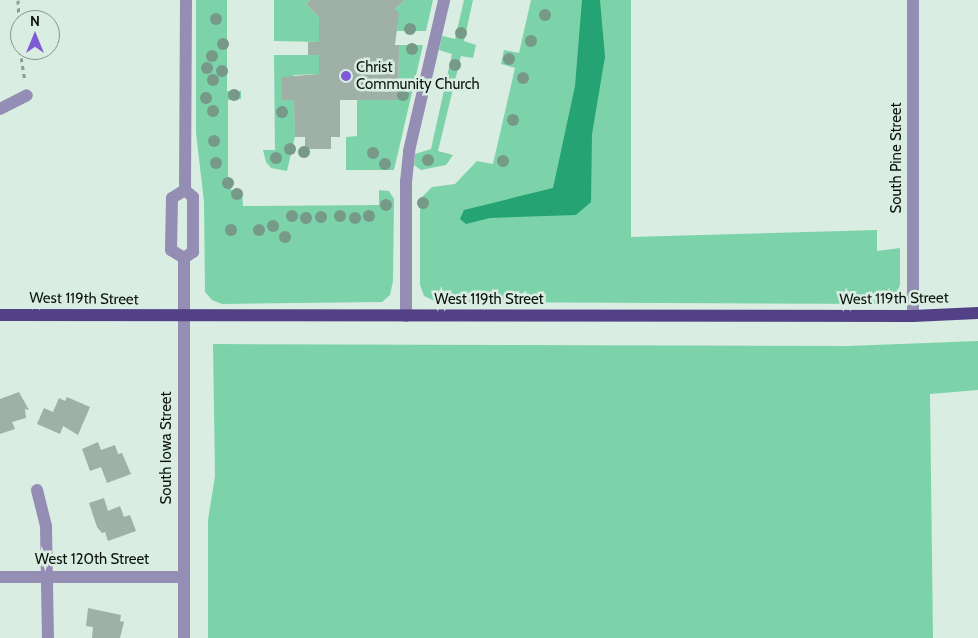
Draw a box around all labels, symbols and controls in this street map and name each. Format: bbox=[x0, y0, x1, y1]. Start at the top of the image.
north arrow bbox=[10, 10, 60, 60]
text: N bbox=[30, 12, 40, 30]
place label: Christ Community Church bbox=[356, 58, 480, 93]
marker: Christ Community Church bbox=[340, 70, 352, 82]
street label: South Pine Street bbox=[888, 102, 906, 214]
street label: West 119th Street bbox=[29, 289, 139, 309]
street label: West 119th Street bbox=[839, 289, 949, 309]
street label: West 119th Street bbox=[434, 291, 544, 309]
street label: South Iowa Street bbox=[158, 391, 176, 505]
street label: West 120th Street bbox=[35, 551, 149, 569]

